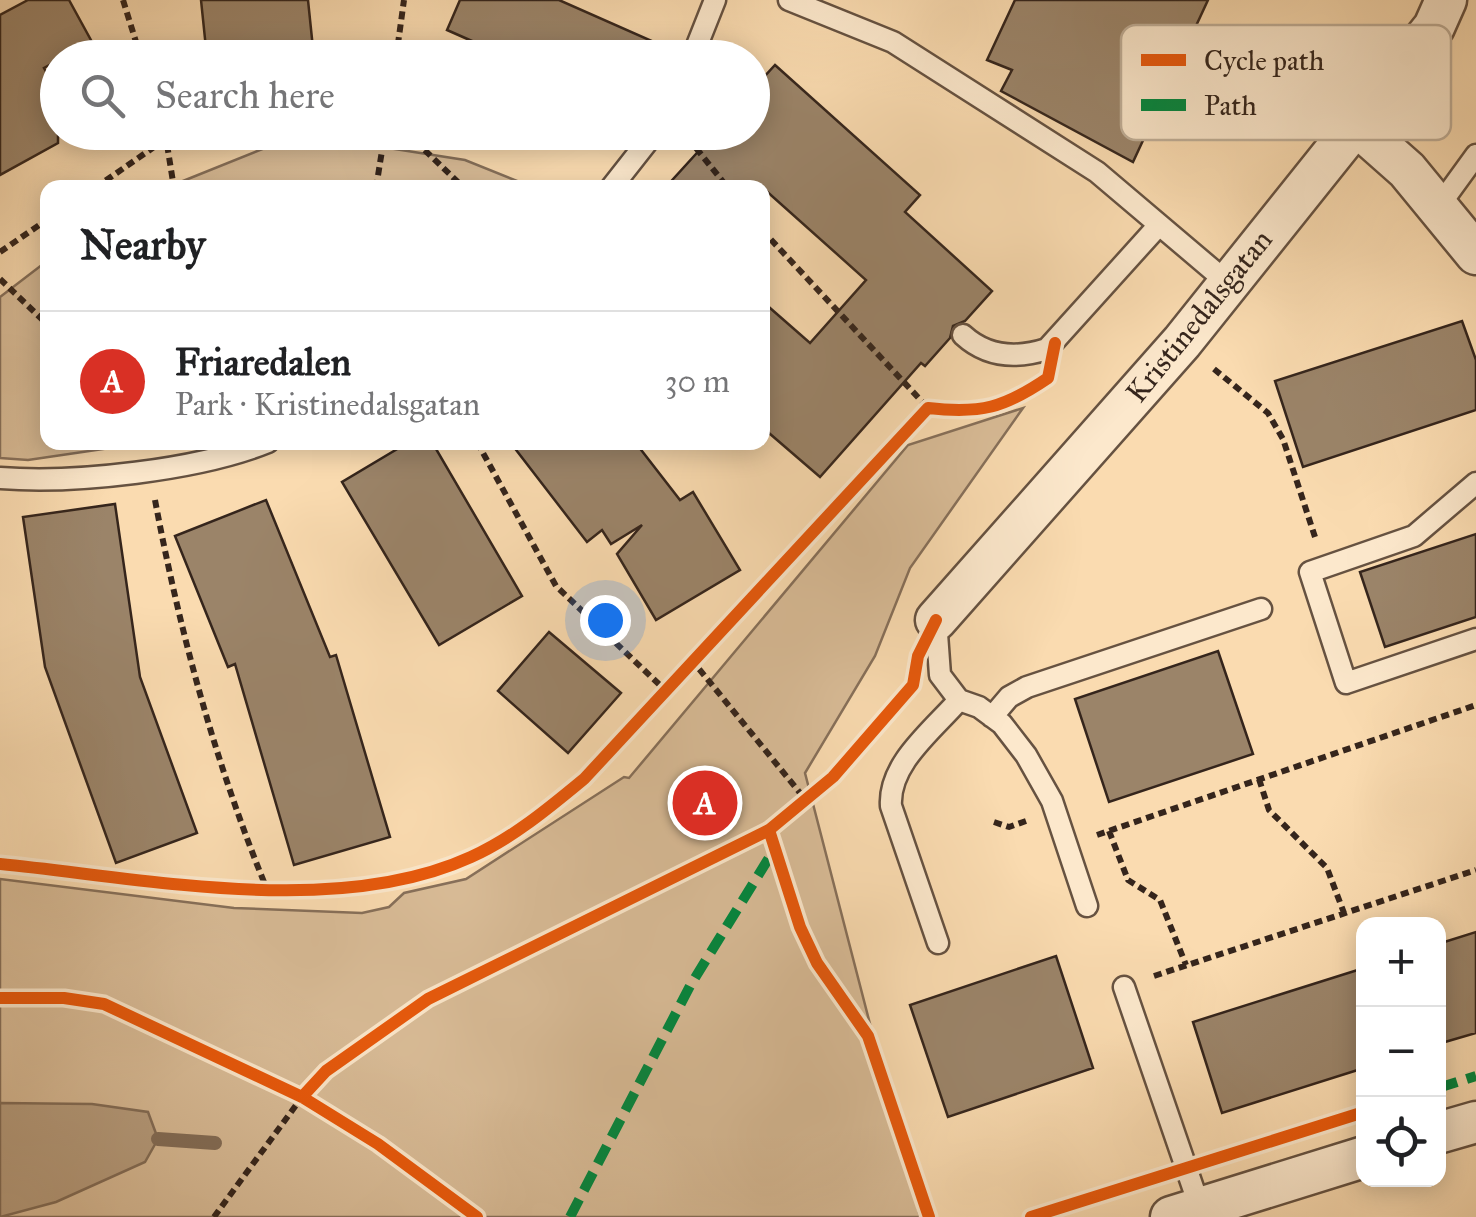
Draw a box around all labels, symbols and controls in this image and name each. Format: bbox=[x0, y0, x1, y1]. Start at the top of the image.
legend bbox=[1121, 25, 1451, 140]
search box bbox=[40, 40, 770, 150]
text: Cycle path bbox=[1204, 43, 1325, 78]
icon: search bbox=[75, 68, 130, 123]
text: Search here bbox=[155, 72, 335, 118]
text: Path bbox=[1204, 88, 1257, 123]
text: Nearby bbox=[80, 219, 205, 271]
street label: Kristinedalsgatan bbox=[1118, 222, 1280, 410]
text: Friaredalen bbox=[175, 339, 351, 385]
text: A bbox=[102, 362, 123, 401]
text: 30 m bbox=[665, 362, 730, 401]
text: Park · Kristinedalsgatan bbox=[175, 385, 480, 424]
your location bbox=[580, 595, 631, 646]
pin: A bbox=[672, 766, 738, 840]
map controls bbox=[1356, 917, 1446, 1187]
button: + bbox=[1356, 917, 1446, 1007]
button: − bbox=[1356, 1007, 1446, 1097]
button: locate bbox=[1356, 1097, 1446, 1187]

